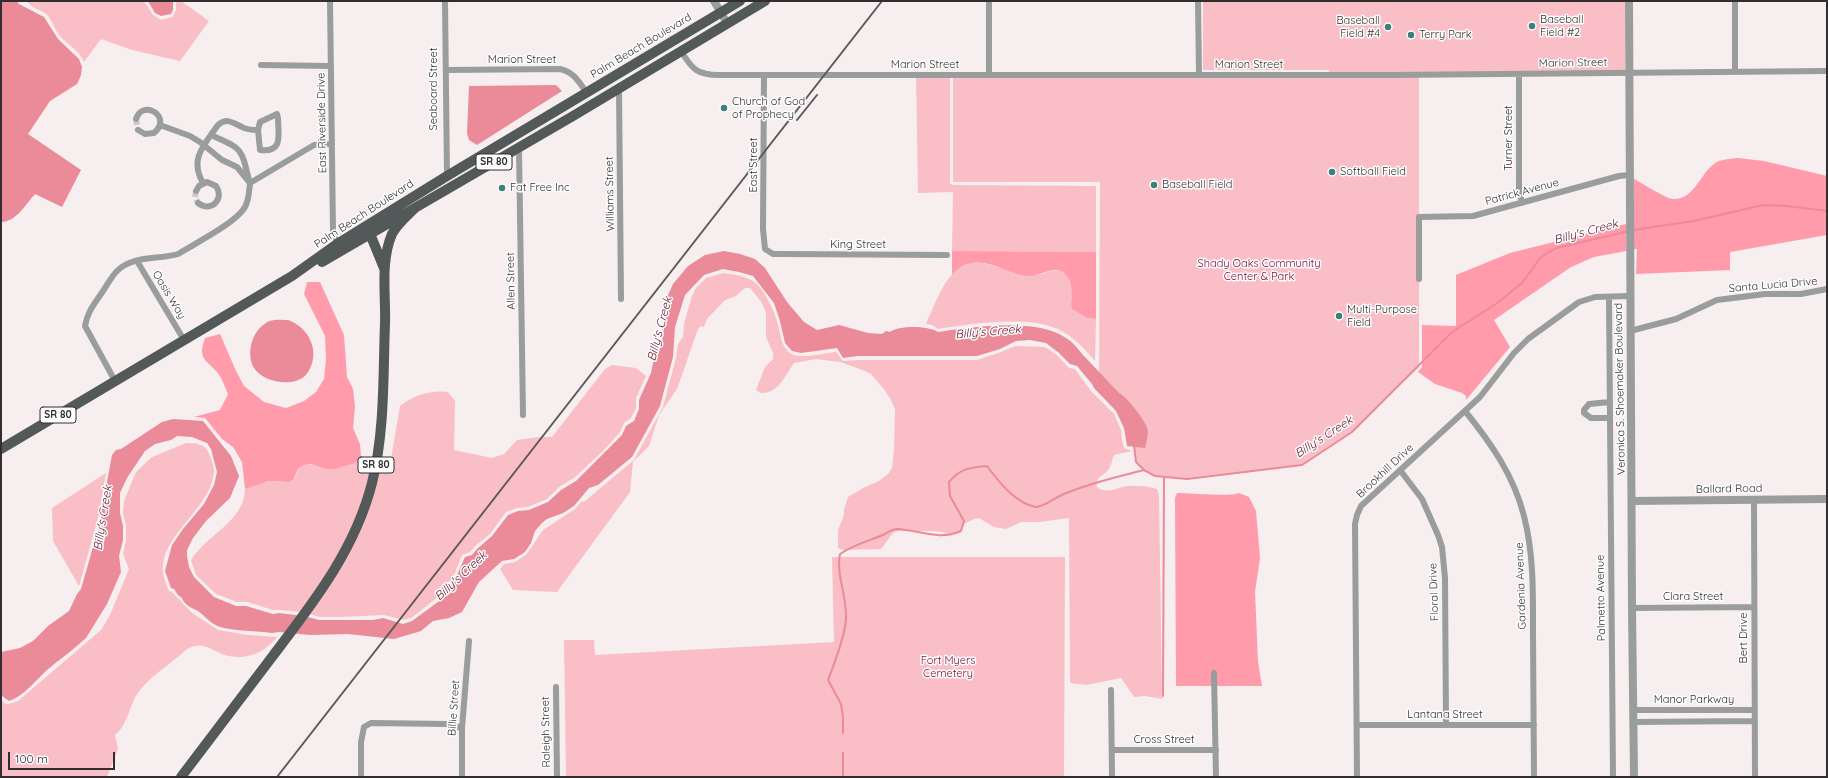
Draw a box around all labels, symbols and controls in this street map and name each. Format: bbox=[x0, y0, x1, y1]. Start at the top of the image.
street label: Palm Beach Boulevard bbox=[588, 11, 694, 81]
place label: Baseball Field #2 bbox=[1540, 13, 1584, 39]
place label: Baseball Field #4 bbox=[1336, 14, 1380, 40]
marker: Baseball Field #2 bbox=[1527, 21, 1537, 31]
marker: Baseball Field #4 bbox=[1383, 22, 1393, 32]
place label: Terry Park bbox=[1419, 28, 1472, 42]
marker: Terry Park bbox=[1406, 30, 1416, 40]
street label: Seaboard Street bbox=[427, 48, 441, 130]
street label: Marion Street bbox=[488, 53, 556, 67]
street label: Marion Street bbox=[1539, 56, 1607, 70]
street label: Marion Street bbox=[891, 58, 959, 72]
street label: Marion Street bbox=[1215, 58, 1283, 72]
street label: East Riverside Drive bbox=[315, 73, 329, 173]
place label: Church of God of Prophecy bbox=[732, 95, 805, 121]
marker: Church of God of Prophecy bbox=[719, 103, 729, 113]
street label: Turner Street bbox=[1502, 105, 1516, 171]
street label: East Street bbox=[747, 138, 761, 192]
road number: SR 80 bbox=[476, 154, 512, 170]
street label: Williams Street bbox=[603, 156, 617, 232]
place label: Softball Field bbox=[1340, 165, 1406, 179]
marker: Softball Field bbox=[1327, 167, 1337, 177]
street label: Patrick Avenue bbox=[1484, 176, 1560, 208]
street label: Palm Beach Boulevard bbox=[312, 177, 416, 251]
place label: Baseball Field bbox=[1162, 178, 1232, 192]
marker: Baseball Field bbox=[1149, 180, 1159, 190]
place label: Fat Free Inc bbox=[510, 181, 570, 195]
marker: Fat Free Inc bbox=[497, 183, 507, 193]
water label: Billy's Creek bbox=[1552, 217, 1620, 247]
street label: King Street bbox=[830, 238, 886, 252]
street label: Allen Street bbox=[504, 252, 518, 310]
park label: Shady Oaks Community Center & Park bbox=[1198, 257, 1320, 283]
street label: Oasis Way bbox=[149, 268, 189, 322]
street label: Santa Lucia Drive bbox=[1728, 275, 1818, 295]
water label: Billy's Creek bbox=[645, 295, 675, 363]
place label: Multi-Purpose Field bbox=[1347, 303, 1417, 329]
street label: Veronica S. Shoemaker Boulevard bbox=[1612, 303, 1628, 475]
marker: Multi-Purpose Field bbox=[1334, 311, 1344, 321]
water label: Billy's Creek bbox=[955, 322, 1021, 342]
road number: SR 80 bbox=[40, 407, 76, 423]
water label: Billy's Creek bbox=[1292, 413, 1356, 461]
street label: Brookhill Drive bbox=[1354, 441, 1416, 501]
road number: SR 80 bbox=[358, 457, 394, 473]
street label: Ballard Road bbox=[1696, 482, 1762, 496]
water label: Billy's Creek bbox=[91, 484, 115, 552]
street label: Gardenia Avenue bbox=[1513, 542, 1529, 630]
water label: Billy's Creek bbox=[432, 548, 490, 604]
street label: Palmetto Avenue bbox=[1594, 555, 1608, 641]
street label: Floral Drive bbox=[1426, 563, 1442, 621]
street label: Clara Street bbox=[1663, 590, 1723, 604]
street label: Bert Drive bbox=[1737, 613, 1751, 663]
park label: Fort Myers Cemetery bbox=[921, 654, 975, 680]
street label: Billie Street bbox=[445, 680, 463, 736]
street label: Manor Parkway bbox=[1654, 693, 1734, 707]
street label: Raleigh Street bbox=[539, 696, 553, 768]
street label: Lantana Street bbox=[1407, 708, 1483, 722]
street label: Cross Street bbox=[1133, 733, 1195, 747]
scale bar bbox=[10, 744, 117, 770]
text: 100 m bbox=[15, 751, 48, 766]

